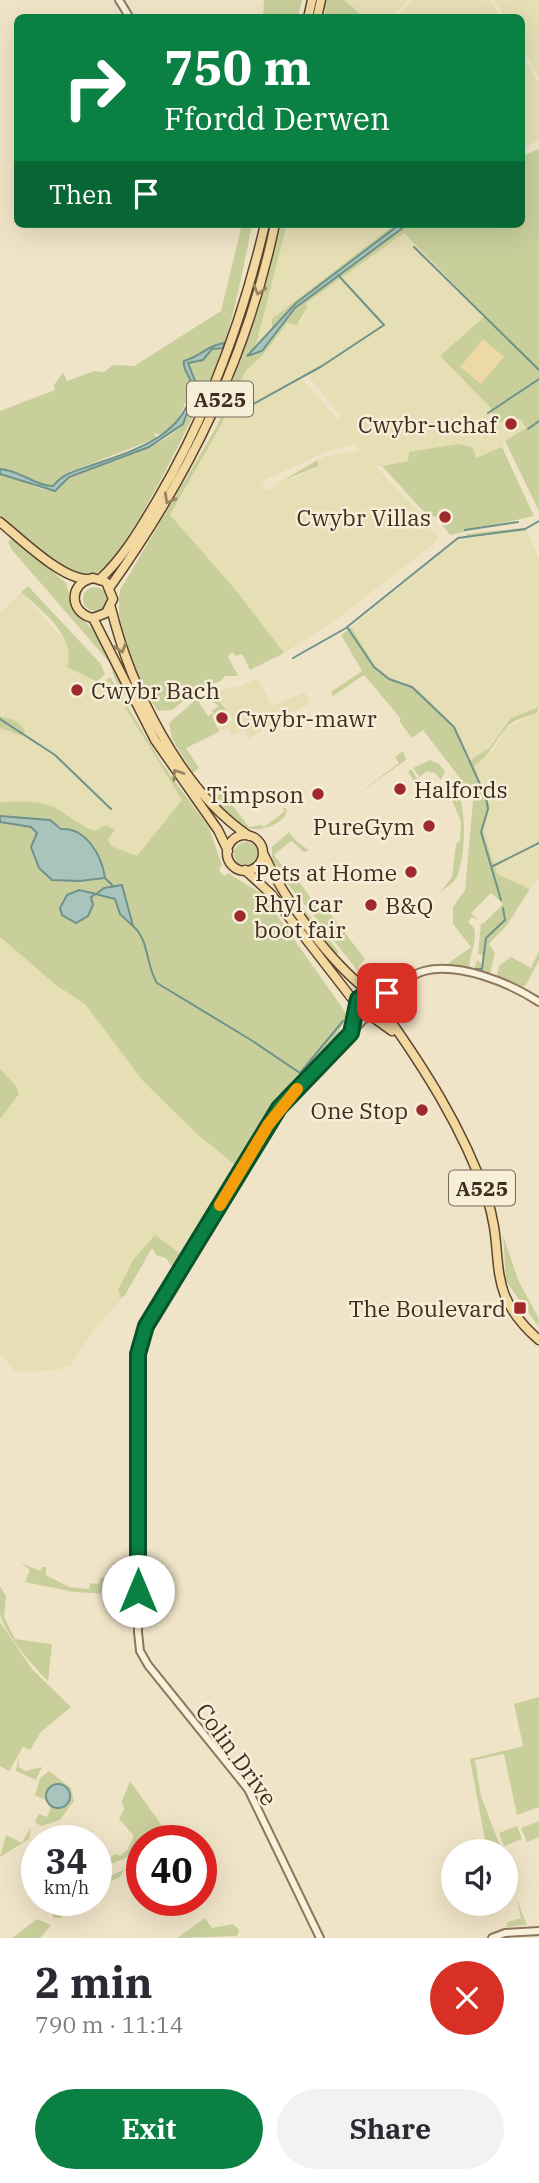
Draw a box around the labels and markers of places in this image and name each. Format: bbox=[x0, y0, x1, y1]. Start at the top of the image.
place label: Cwybr-uchaf bbox=[358, 409, 499, 439]
marker: Cwybr-uchaf bbox=[503, 416, 519, 432]
place label: Cwybr Villas bbox=[297, 502, 431, 532]
marker: Cwybr Villas bbox=[437, 509, 453, 525]
place label: Cwybr Bach bbox=[91, 675, 220, 705]
marker: Cwybr Bach bbox=[69, 682, 85, 698]
place label: Cwybr-mawr bbox=[236, 703, 377, 733]
marker: Cwybr-mawr bbox=[214, 710, 230, 726]
place label: Halfords bbox=[414, 774, 508, 804]
place label: Timpson bbox=[207, 779, 304, 809]
marker: Halfords bbox=[392, 781, 408, 797]
marker: Timpson bbox=[310, 786, 326, 802]
place label: PureGym bbox=[313, 811, 415, 841]
marker: PureGym bbox=[421, 818, 437, 834]
place label: Pets at Home bbox=[255, 857, 397, 887]
marker: Pets at Home bbox=[403, 864, 419, 880]
place label: Rhyl car boot fair bbox=[254, 888, 345, 944]
place label: B&Q bbox=[385, 890, 433, 920]
marker: B&Q bbox=[363, 897, 379, 913]
marker: Rhyl car boot fair bbox=[232, 908, 248, 924]
pin bbox=[357, 963, 417, 1023]
place label: One Stop bbox=[310, 1095, 408, 1125]
marker: One Stop bbox=[414, 1102, 430, 1118]
place label: The Boulevard bbox=[348, 1293, 506, 1323]
marker: The Boulevard bbox=[512, 1300, 528, 1316]

